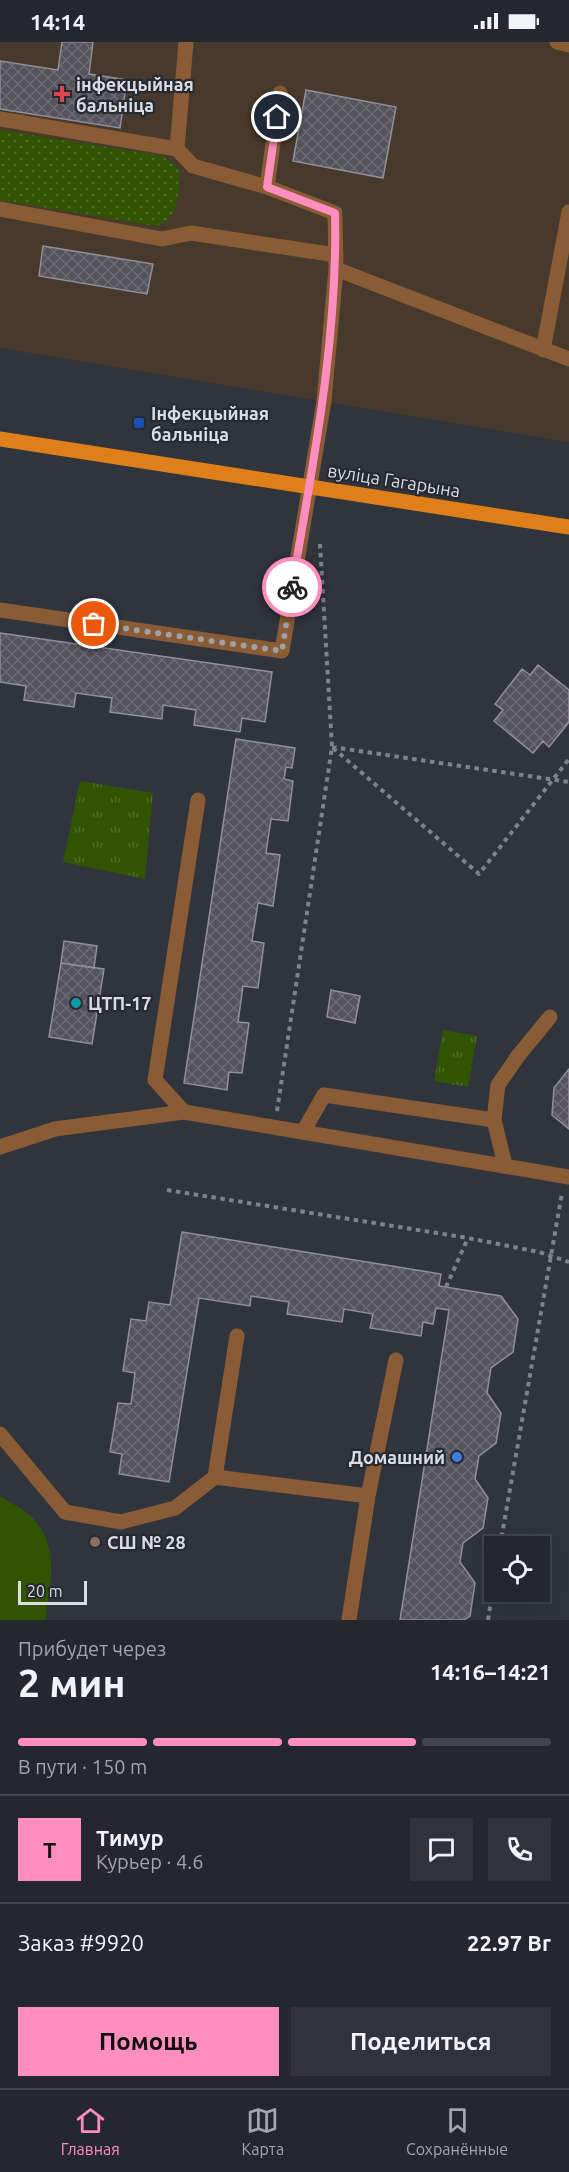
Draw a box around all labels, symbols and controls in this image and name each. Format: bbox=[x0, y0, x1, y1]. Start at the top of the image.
text: 14:14 bbox=[30, 9, 85, 34]
place label: інфекцыйная бальніца bbox=[76, 74, 194, 115]
marker: інфекцыйная бальніца bbox=[53, 85, 71, 103]
pin bbox=[251, 91, 302, 142]
icon: home bbox=[260, 100, 293, 133]
place label: Інфекцыйная бальніца bbox=[151, 403, 269, 444]
marker: Інфекцыйная бальніца bbox=[132, 416, 146, 430]
street label: вуліца Гагарына bbox=[326, 460, 462, 500]
courier bbox=[262, 557, 322, 617]
icon: bike bbox=[276, 571, 309, 604]
pin bbox=[68, 598, 119, 649]
icon: bag bbox=[77, 607, 110, 640]
place label: ЦТП-17 bbox=[88, 993, 151, 1013]
marker: ЦТП-17 bbox=[69, 996, 83, 1010]
place label: Домашний bbox=[349, 1447, 445, 1467]
marker: Домашний bbox=[450, 1450, 464, 1464]
place label: СШ № 28 bbox=[107, 1532, 186, 1552]
marker: СШ № 28 bbox=[88, 1535, 102, 1549]
map controls bbox=[484, 1536, 550, 1602]
button: locate bbox=[484, 1536, 550, 1602]
scale bar bbox=[18, 1578, 87, 1606]
text: 20 m bbox=[27, 1582, 63, 1600]
text: Прибудет через bbox=[18, 1637, 166, 1660]
text: 14:16–14:21 bbox=[430, 1659, 551, 1684]
text: 2 мин bbox=[18, 1661, 126, 1704]
text: В пути · 150 m bbox=[18, 1755, 147, 1778]
button: chat bbox=[410, 1818, 473, 1881]
button: phone bbox=[488, 1818, 551, 1881]
text: Тимур bbox=[96, 1825, 164, 1850]
text: Т bbox=[43, 1837, 56, 1862]
text: Курьер · 4.6 bbox=[96, 1850, 203, 1873]
text: Заказ #9920 bbox=[18, 1930, 144, 1955]
text: 22.97 Br bbox=[467, 1930, 551, 1955]
button: Помощь bbox=[18, 2007, 279, 2076]
button: Поделиться bbox=[291, 2007, 551, 2076]
tab: Главная bbox=[61, 2104, 120, 2158]
tab: Карта bbox=[242, 2104, 284, 2158]
tab: Сохранённые bbox=[406, 2104, 508, 2158]

